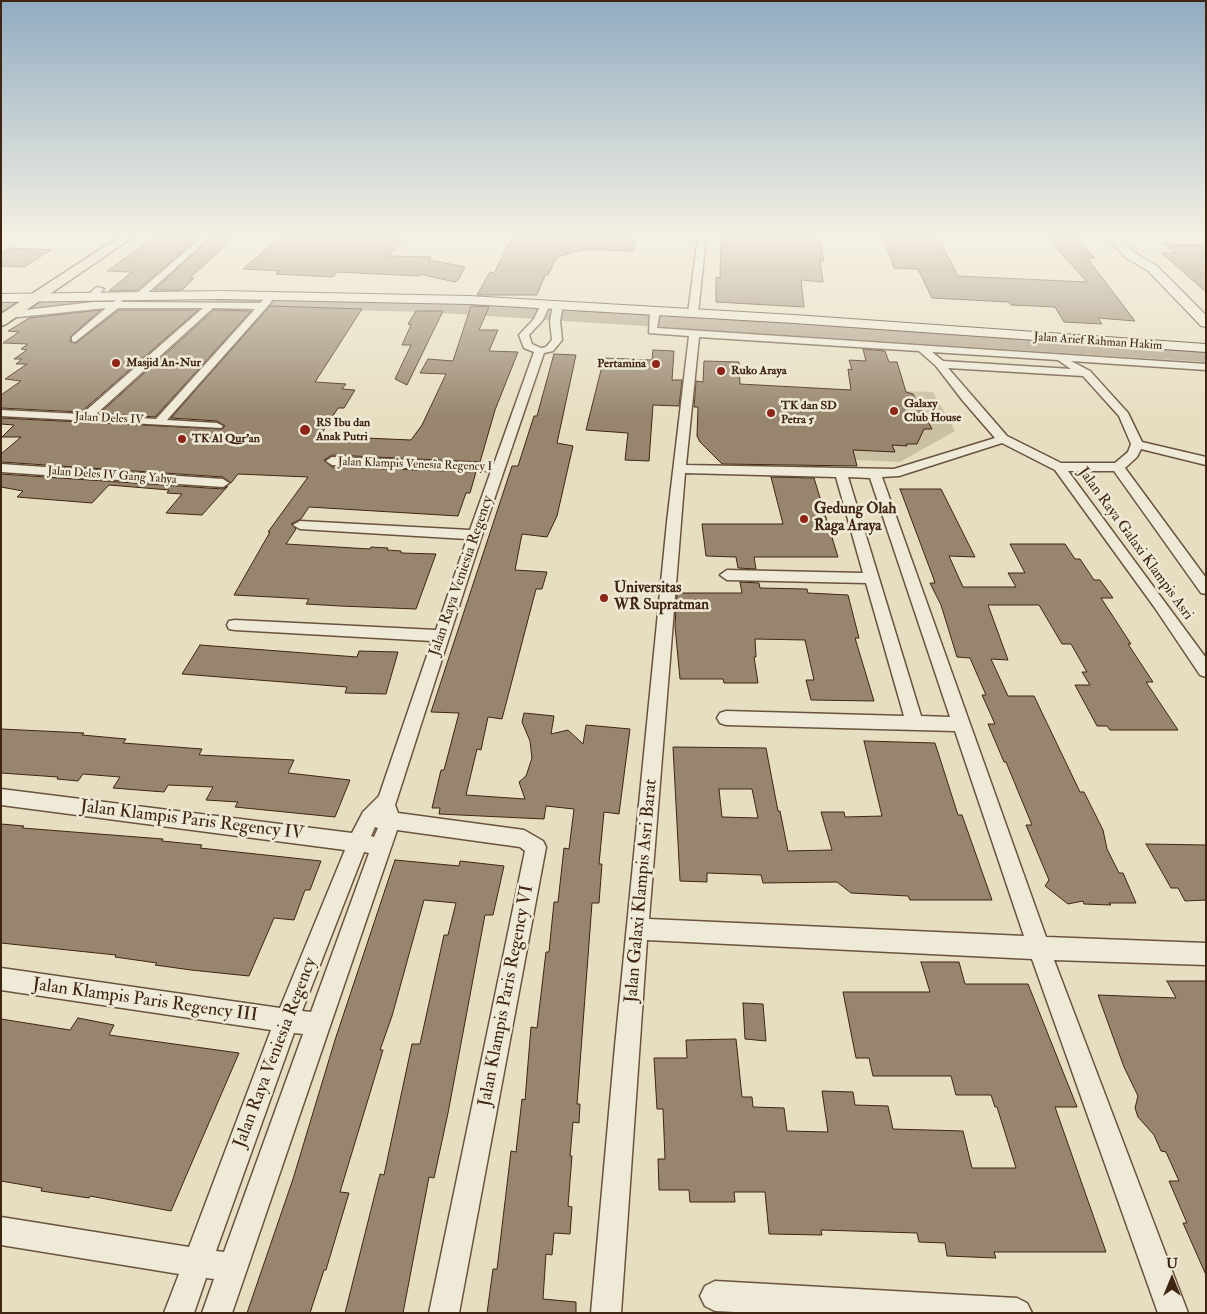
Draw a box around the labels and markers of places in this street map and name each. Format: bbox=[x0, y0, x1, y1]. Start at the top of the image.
place label: Masjid An-Nur bbox=[126, 356, 201, 370]
marker: Masjid An-Nur bbox=[110, 357, 122, 369]
place label: Pertamina bbox=[597, 357, 646, 371]
marker: Pertamina bbox=[650, 358, 662, 370]
place label: Ruko Araya bbox=[731, 364, 787, 378]
marker: Ruko Araya bbox=[715, 365, 727, 377]
place label: Galaxy Club House bbox=[904, 397, 961, 425]
place label: TK dan SD Petra 5 bbox=[781, 399, 837, 427]
marker: Galaxy Club House bbox=[888, 405, 900, 417]
marker: TK dan SD Petra 5 bbox=[765, 407, 777, 419]
place label: RS Ibu dan Anak Putri bbox=[316, 416, 370, 444]
marker: RS Ibu dan Anak Putri bbox=[298, 423, 312, 437]
place label: TK Al Qur'an bbox=[192, 432, 260, 446]
marker: TK Al Qur'an bbox=[176, 433, 188, 445]
place label: Gedung Olah Raga Araya bbox=[814, 501, 896, 536]
marker: Gedung Olah Raga Araya bbox=[798, 513, 810, 525]
place label: Universitas WR Supratman bbox=[614, 580, 709, 615]
marker: Universitas WR Supratman bbox=[598, 592, 610, 604]

